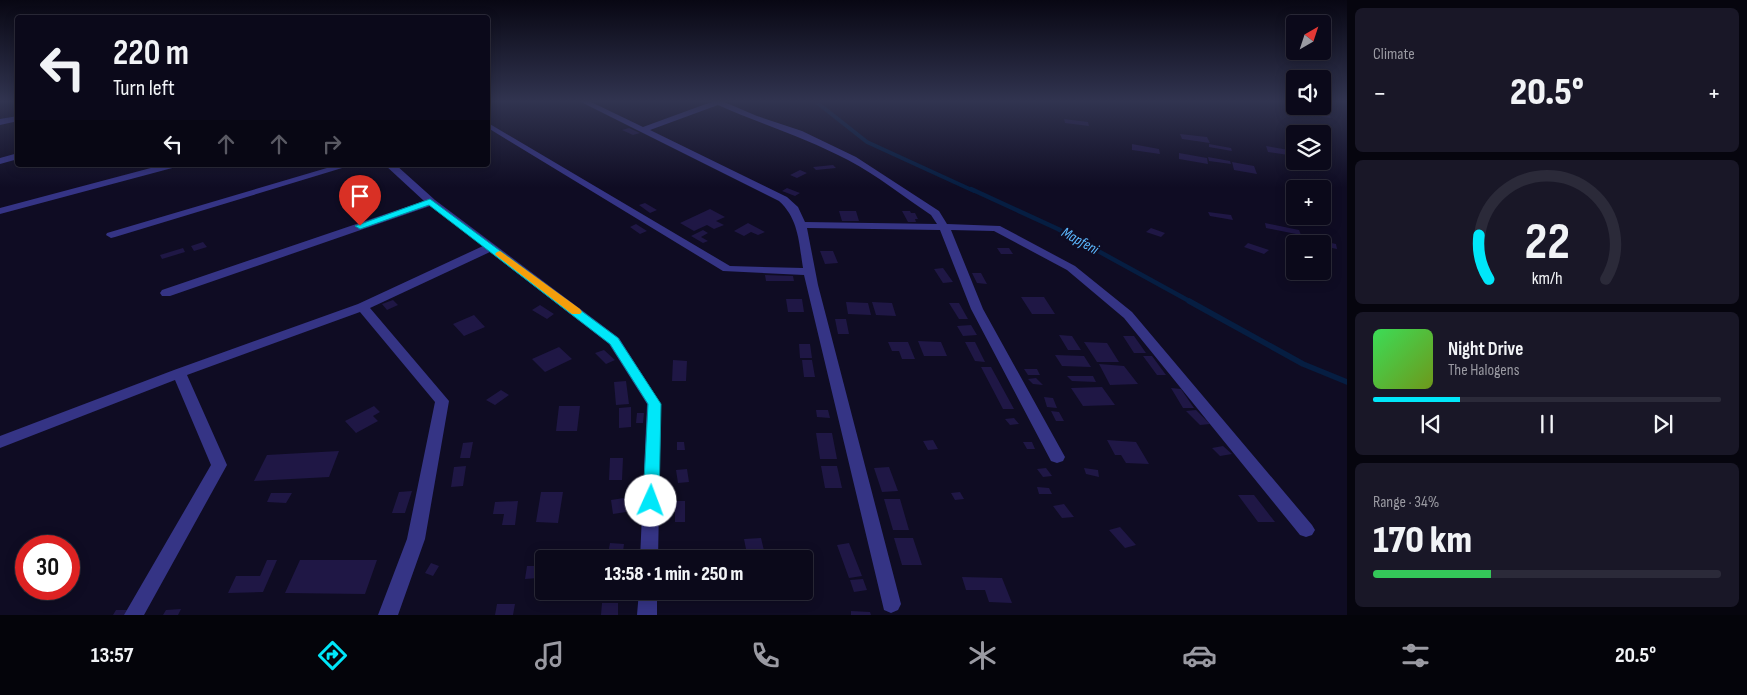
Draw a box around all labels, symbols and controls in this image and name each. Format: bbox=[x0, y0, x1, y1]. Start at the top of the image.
north arrow bbox=[1286, 15, 1331, 60]
map controls bbox=[1286, 15, 1331, 280]
text: 220 m bbox=[113, 32, 189, 75]
icon: left bbox=[30, 35, 95, 100]
text: Climate bbox=[1373, 45, 1415, 64]
button: sound bbox=[1286, 70, 1331, 115]
text: 20.5° bbox=[1510, 70, 1584, 115]
text: Turn left bbox=[113, 75, 175, 102]
text: − bbox=[1373, 77, 1387, 110]
text: + bbox=[1707, 77, 1721, 110]
button: layers bbox=[1286, 125, 1331, 170]
icon: left bbox=[159, 130, 187, 158]
icon: ahead bbox=[212, 130, 240, 158]
icon: ahead bbox=[265, 130, 293, 158]
icon: right bbox=[318, 130, 346, 158]
pin bbox=[339, 175, 381, 226]
button: + bbox=[1286, 180, 1331, 225]
icon: arrive bbox=[346, 182, 374, 210]
text: 22 bbox=[1524, 211, 1570, 274]
water label: Mapfeni bbox=[1058, 223, 1103, 260]
button: − bbox=[1286, 235, 1331, 280]
text: km/h bbox=[1532, 268, 1562, 289]
text: Night Drive bbox=[1448, 338, 1523, 361]
text: The Halogens bbox=[1448, 361, 1519, 380]
icon: previous bbox=[1417, 410, 1445, 438]
icon: pause bbox=[1533, 410, 1561, 438]
icon: next bbox=[1649, 410, 1677, 438]
position arrow bbox=[624, 474, 676, 526]
text: Range · 34% bbox=[1373, 493, 1439, 512]
text: 170 km bbox=[1373, 518, 1472, 563]
speed limit sign: 30 bbox=[15, 535, 80, 600]
text: 13:58 · 1 min · 250 m bbox=[605, 563, 743, 586]
icon: directions bbox=[315, 638, 350, 673]
icon: music bbox=[532, 638, 567, 673]
icon: phone bbox=[748, 638, 783, 673]
icon: climate bbox=[965, 638, 1000, 673]
icon: car bbox=[1182, 638, 1217, 673]
icon: filters bbox=[1398, 638, 1433, 673]
text: 13:57 bbox=[91, 642, 133, 669]
text: 20.5° bbox=[1615, 642, 1656, 669]

